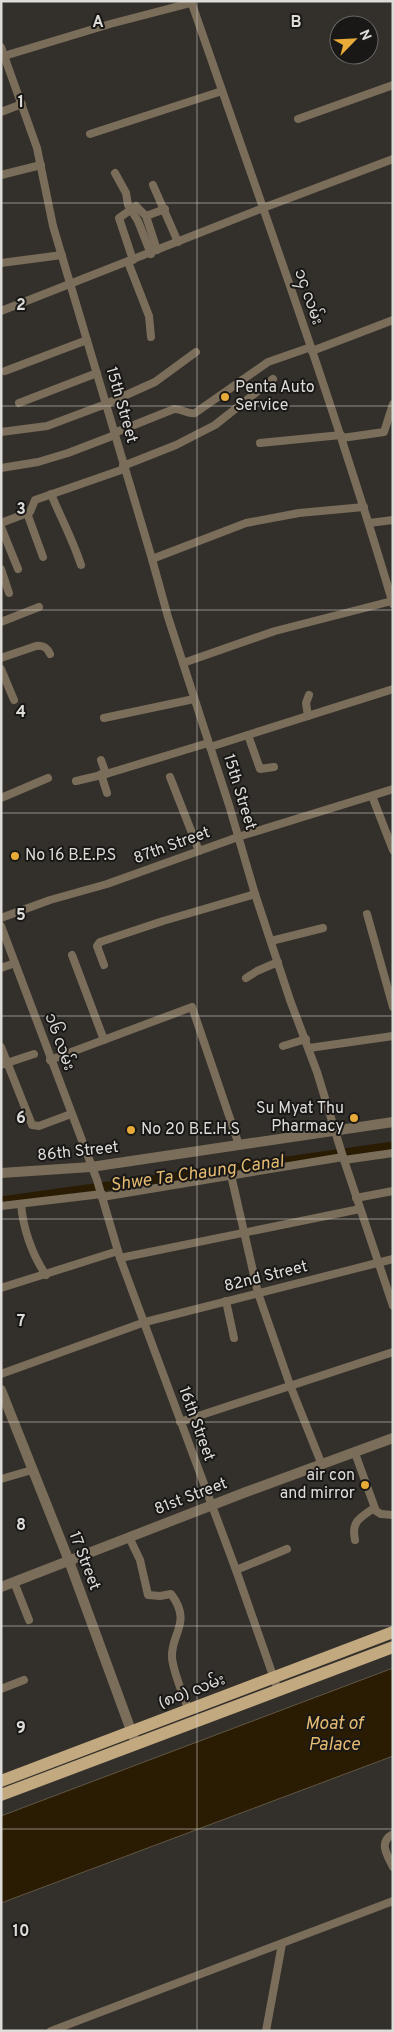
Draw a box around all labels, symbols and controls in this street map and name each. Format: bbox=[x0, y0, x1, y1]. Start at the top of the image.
text: A bbox=[92, 13, 104, 33]
text: B bbox=[290, 13, 302, 33]
north arrow bbox=[329, 15, 379, 65]
text: N bbox=[355, 27, 374, 43]
text: 1 bbox=[18, 93, 24, 113]
street label: ၁၄ လမ်း bbox=[287, 265, 330, 328]
text: 2 bbox=[16, 296, 26, 316]
street label: 15th Street bbox=[101, 365, 141, 445]
place label: Penta Auto Service bbox=[235, 378, 315, 416]
marker: Penta Auto Service bbox=[219, 391, 231, 403]
text: 3 bbox=[16, 500, 26, 520]
text: 4 bbox=[16, 703, 26, 723]
street label: 15th Street bbox=[218, 752, 260, 832]
street label: 87th Street bbox=[131, 823, 213, 869]
place label: No 16 B.E.P.S bbox=[25, 846, 116, 866]
marker: No 16 B.E.P.S bbox=[9, 850, 21, 862]
text: 5 bbox=[16, 906, 26, 926]
street label: ၁၆ လမ်း bbox=[39, 1010, 81, 1073]
place label: Su Myat Thu Pharmacy bbox=[256, 1099, 344, 1137]
text: 6 bbox=[16, 1109, 26, 1129]
marker: Su Myat Thu Pharmacy bbox=[348, 1112, 360, 1124]
place label: No 20 B.E.H.S bbox=[141, 1120, 240, 1140]
marker: No 20 B.E.H.S bbox=[125, 1124, 137, 1136]
street label: 86th Street bbox=[36, 1138, 120, 1166]
water label: Shwe Ta Chaung Canal bbox=[109, 1150, 287, 1198]
street label: 82nd Street bbox=[222, 1257, 310, 1297]
text: 7 bbox=[17, 1312, 25, 1332]
street label: 16th Street bbox=[173, 1384, 219, 1464]
place label: air con and mirror bbox=[280, 1466, 355, 1504]
street label: 81st Street bbox=[152, 1474, 230, 1520]
marker: air con and mirror bbox=[359, 1479, 371, 1491]
text: 8 bbox=[16, 1516, 26, 1536]
street label: 17 Street bbox=[64, 1529, 104, 1593]
street label: (၈၀) လမ်း bbox=[155, 1667, 228, 1714]
water label: Moat of Palace bbox=[305, 1713, 365, 1757]
text: 9 bbox=[16, 1719, 26, 1739]
text: 10 bbox=[13, 1922, 29, 1942]

